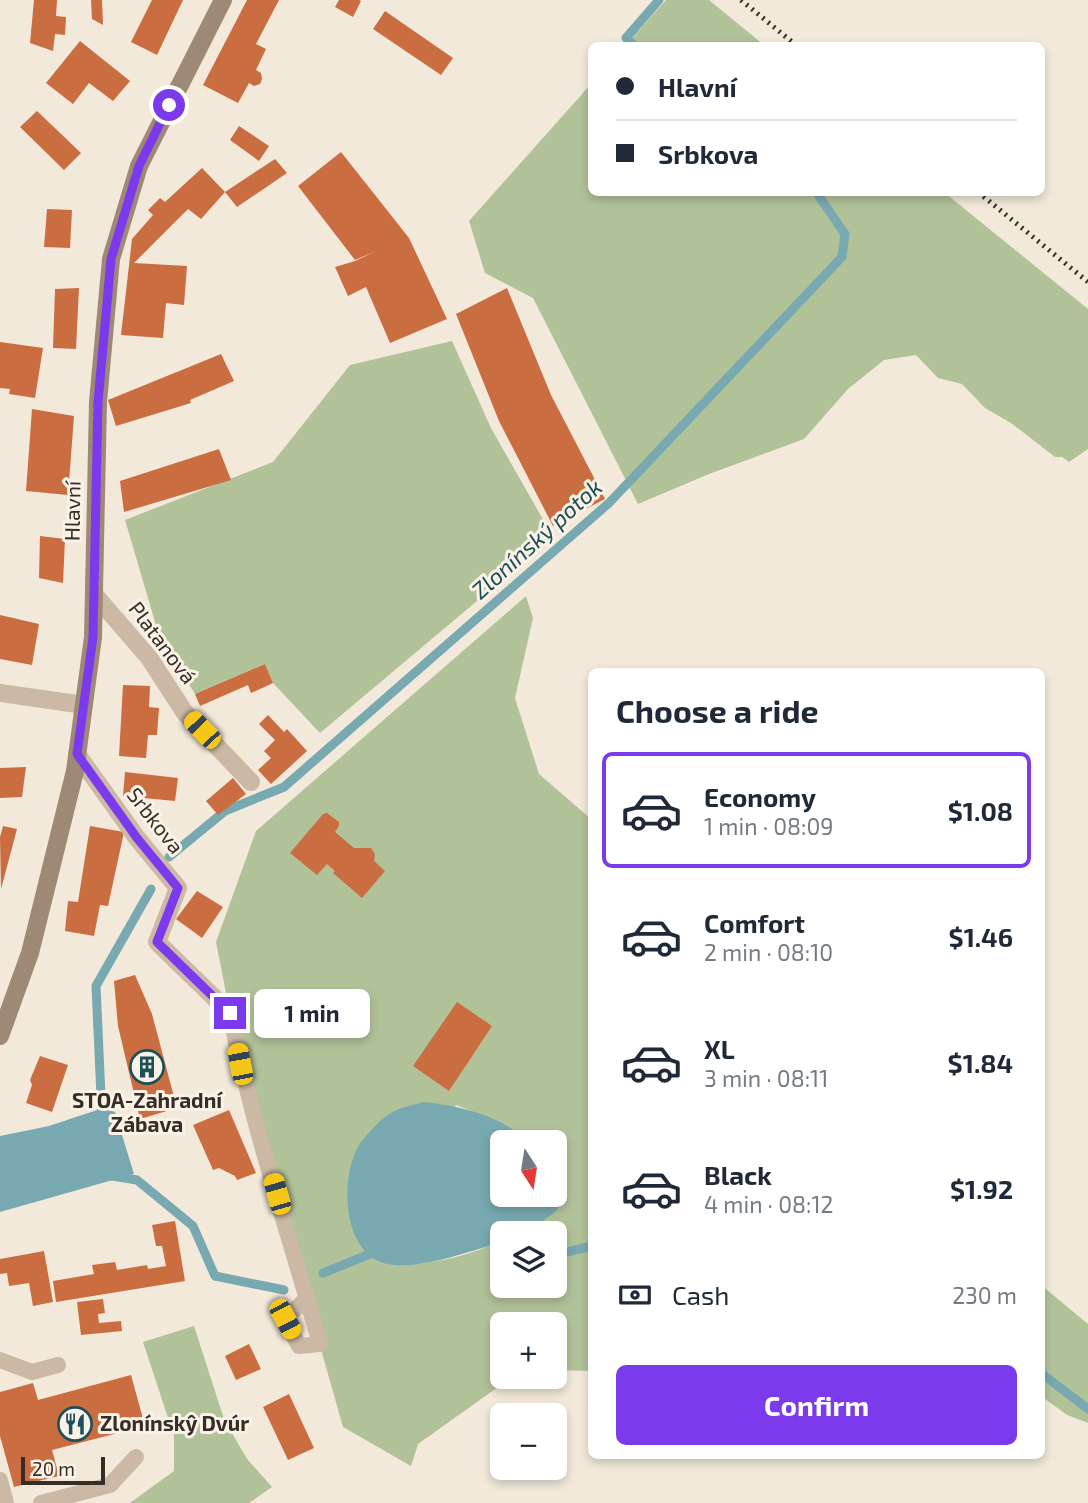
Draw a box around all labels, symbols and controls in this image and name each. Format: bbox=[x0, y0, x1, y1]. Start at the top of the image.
text: Hlavní bbox=[658, 71, 737, 102]
route start bbox=[153, 89, 185, 121]
text: Srbkova bbox=[658, 138, 758, 169]
water label: Zlonínský potok bbox=[465, 472, 607, 604]
street label: Hlavní bbox=[58, 480, 85, 541]
street label: Platanová bbox=[124, 596, 202, 688]
text: Choose a ride bbox=[616, 691, 819, 729]
car bbox=[180, 708, 225, 752]
icon: car bbox=[620, 779, 683, 842]
text: Economy bbox=[704, 781, 816, 812]
street label: Srbkova bbox=[123, 782, 190, 858]
text: $1.08 bbox=[948, 795, 1013, 826]
text: 1 min · 08:09 bbox=[704, 812, 833, 840]
icon: car bbox=[620, 905, 683, 968]
text: Comfort bbox=[704, 907, 805, 938]
text: $1.46 bbox=[949, 921, 1013, 952]
text: 2 min · 08:10 bbox=[704, 938, 833, 966]
callout: 1 min bbox=[254, 988, 370, 1038]
route end bbox=[214, 997, 246, 1029]
text: 1 min bbox=[284, 999, 340, 1027]
icon: car bbox=[620, 1031, 683, 1094]
text: XL bbox=[704, 1033, 735, 1064]
car bbox=[226, 1041, 255, 1087]
text: $1.84 bbox=[948, 1047, 1013, 1078]
building icon: STOA-Zahradní Zábava bbox=[128, 1048, 166, 1086]
text: 3 min · 08:11 bbox=[704, 1064, 828, 1092]
place label: STOA-Zahradní Zábava bbox=[72, 1087, 223, 1136]
north arrow bbox=[490, 1130, 567, 1208]
map controls bbox=[490, 1130, 567, 1480]
icon: car bbox=[620, 1157, 683, 1220]
text: Black bbox=[704, 1159, 772, 1190]
car bbox=[262, 1171, 293, 1217]
text: $1.92 bbox=[950, 1173, 1013, 1204]
text: 4 min · 08:12 bbox=[704, 1190, 834, 1218]
button: layers bbox=[490, 1221, 567, 1298]
icon: cash bbox=[616, 1276, 654, 1314]
text: Cash bbox=[672, 1279, 729, 1310]
text: 230 m bbox=[952, 1281, 1017, 1309]
car bbox=[266, 1296, 305, 1342]
button: + bbox=[490, 1312, 567, 1389]
button: Confirm bbox=[616, 1365, 1017, 1445]
button: − bbox=[490, 1403, 567, 1480]
restaurant icon: Zlonínskŷ Dvúr bbox=[56, 1405, 94, 1443]
place label: Zlonínskŷ Dvúr bbox=[100, 1410, 249, 1436]
scale bar bbox=[21, 1454, 105, 1486]
text: 20 m bbox=[32, 1457, 75, 1480]

